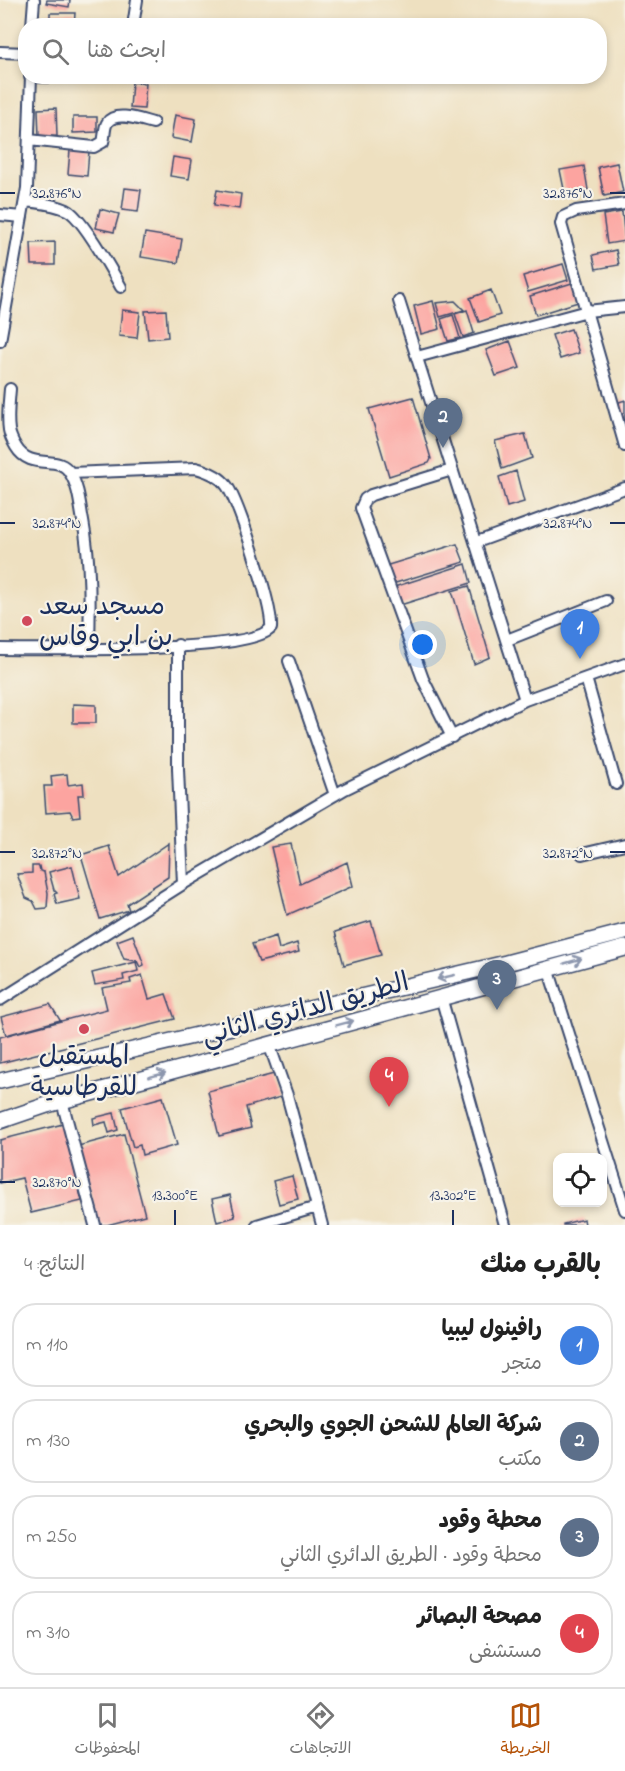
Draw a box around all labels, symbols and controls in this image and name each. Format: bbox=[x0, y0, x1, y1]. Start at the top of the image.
search box bbox=[18, 18, 607, 84]
icon: search bbox=[39, 35, 72, 68]
text: ابحث هنا bbox=[87, 36, 166, 68]
text: 32.876°N bbox=[32, 183, 82, 205]
text: 32.876°N bbox=[543, 183, 593, 205]
pin: 2 bbox=[424, 398, 462, 448]
text: 32.874°N bbox=[33, 513, 81, 535]
text: 32.874°N bbox=[544, 513, 592, 535]
place label: مسجد سعد بن ابي وقاس bbox=[39, 588, 173, 659]
pin: 1 bbox=[560, 610, 600, 659]
marker: مسجد سعد بن ابي وقاس bbox=[20, 614, 34, 628]
your location bbox=[408, 630, 437, 659]
text: 32.872°N bbox=[32, 843, 82, 865]
text: 32.872°N bbox=[543, 843, 593, 865]
one-way arrow bbox=[564, 955, 583, 966]
pin: 3 bbox=[478, 960, 516, 1010]
street label: الطريق الدائري الثاني bbox=[198, 964, 414, 1058]
one-way arrow bbox=[437, 972, 456, 983]
one-way arrow bbox=[335, 1017, 354, 1028]
marker: المستقبل للقرطاسية bbox=[77, 1022, 91, 1036]
place label: المستقبل للقرطاسية bbox=[31, 1038, 137, 1108]
pin: 4 bbox=[370, 1058, 408, 1107]
one-way arrow bbox=[147, 1069, 166, 1080]
map controls bbox=[553, 1153, 607, 1207]
button: locate bbox=[553, 1153, 607, 1207]
text: 32.870°N bbox=[32, 1172, 82, 1194]
text: 13.300°E bbox=[152, 1185, 198, 1207]
text: 13.302°E bbox=[429, 1185, 477, 1207]
text: بالقرب منك bbox=[480, 1247, 601, 1285]
text: النتائج: 4 bbox=[24, 1251, 85, 1280]
text: رافينول ليبيا bbox=[441, 1314, 542, 1346]
text: 110 m bbox=[26, 1331, 68, 1360]
text: 1 bbox=[576, 1331, 583, 1360]
text: متجر bbox=[503, 1350, 542, 1379]
text: شركة العالم للشحن الجوي والبحري bbox=[244, 1410, 542, 1442]
text: 130 m bbox=[26, 1427, 70, 1456]
text: 2 bbox=[575, 1427, 584, 1456]
text: مكتب bbox=[498, 1446, 542, 1475]
text: محطة وقود bbox=[439, 1506, 542, 1538]
text: 250 m bbox=[26, 1523, 77, 1552]
text: 3 bbox=[575, 1523, 584, 1552]
text: محطة وقود · الطريق الدائري الثاني bbox=[280, 1542, 542, 1571]
text: مصحة البصائر bbox=[418, 1602, 542, 1634]
text: 310 m bbox=[26, 1619, 70, 1648]
text: 4 bbox=[575, 1619, 584, 1648]
text: مستشفى bbox=[469, 1638, 542, 1667]
tab: المحفوظات bbox=[75, 1699, 140, 1762]
tab: الاتجاهات bbox=[290, 1699, 351, 1762]
tab: الخريطة bbox=[501, 1699, 550, 1762]

